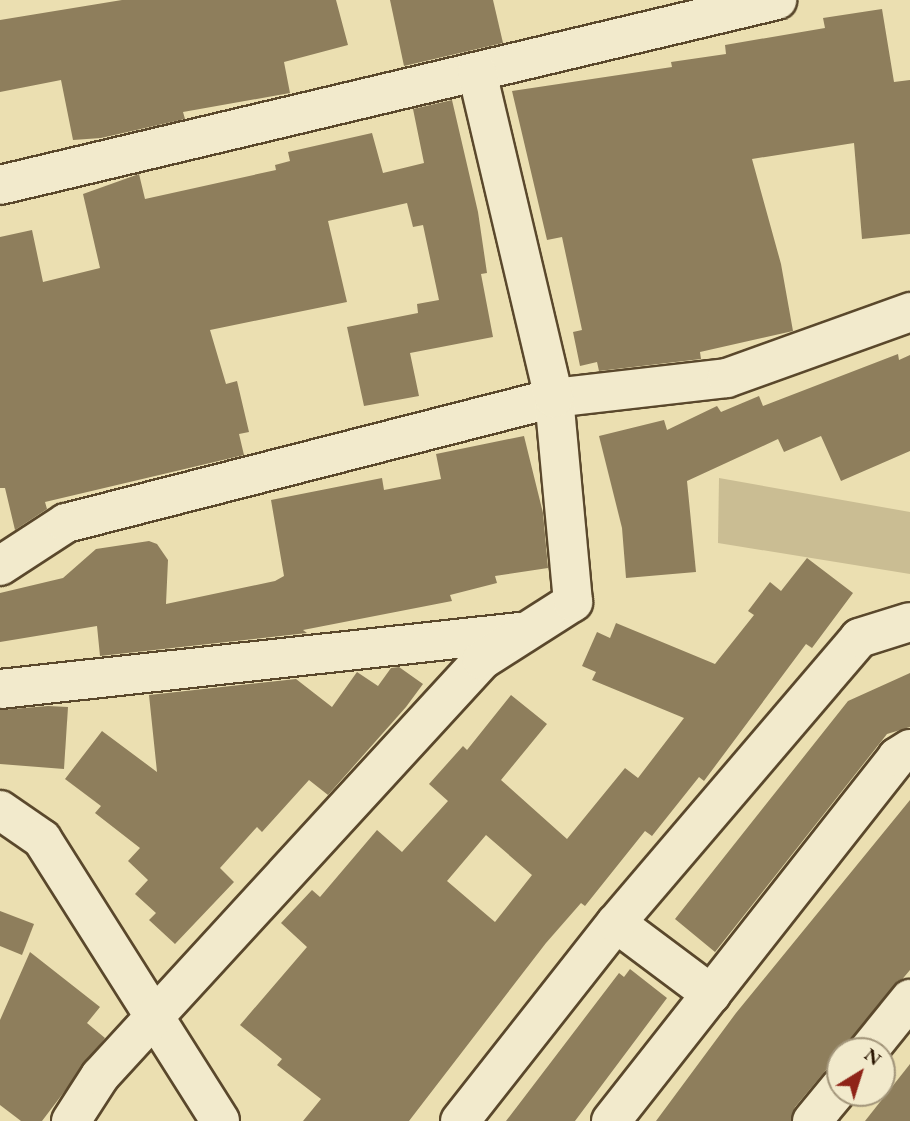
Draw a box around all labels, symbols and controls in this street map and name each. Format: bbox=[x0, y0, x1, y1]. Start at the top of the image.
north arrow bbox=[826, 1037, 896, 1107]
text: N bbox=[859, 1042, 887, 1071]

